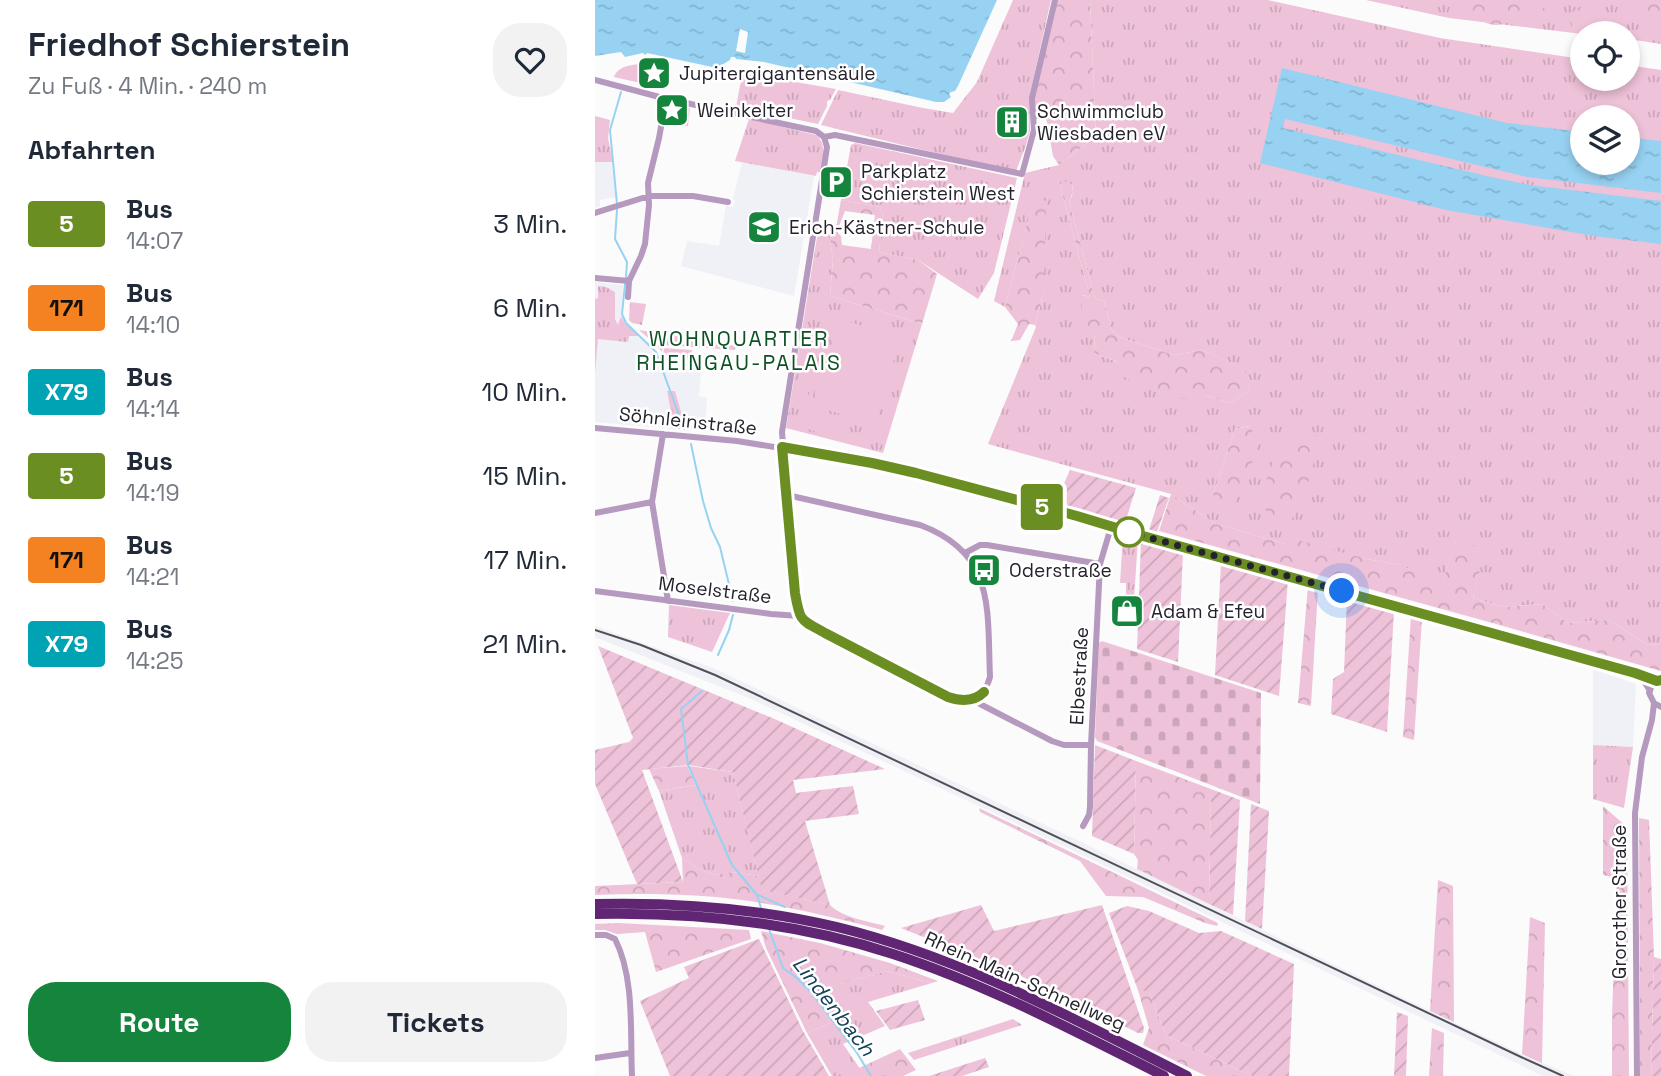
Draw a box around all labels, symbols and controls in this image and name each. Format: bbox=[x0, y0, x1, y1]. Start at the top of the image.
map controls bbox=[1570, 21, 1640, 175]
button: locate bbox=[1570, 21, 1640, 91]
button: heart bbox=[493, 23, 567, 97]
text: Friedhof Schierstein bbox=[28, 24, 350, 66]
place icon: Jupitergigantensäule bbox=[635, 54, 673, 92]
place label: Jupitergigantensäule bbox=[679, 61, 876, 86]
text: Zu Fuß · 4 Min. · 240 m bbox=[28, 71, 267, 101]
place icon: Weinkelter bbox=[653, 91, 691, 129]
place label: Weinkelter bbox=[697, 98, 793, 123]
place label: Schwimmclub Wiesbaden eV bbox=[1037, 99, 1166, 146]
building icon: Schwimmclub Wiesbaden eV bbox=[993, 103, 1031, 141]
button: layers bbox=[1570, 105, 1640, 175]
text: Abfahrten bbox=[28, 133, 156, 167]
place label: Parkplatz Schierstein West bbox=[861, 159, 1015, 206]
parking icon: Parkplatz Schierstein West bbox=[817, 163, 855, 201]
text: Bus bbox=[126, 192, 173, 226]
text: 3 Min. bbox=[493, 207, 567, 241]
text: 5 bbox=[59, 208, 74, 239]
school or university icon: Erich-Kästner-Schule bbox=[745, 208, 783, 246]
place label: Erich-Kästner-Schule bbox=[789, 215, 984, 240]
text: 14:07 bbox=[126, 226, 183, 256]
text: Bus bbox=[126, 276, 173, 310]
text: 6 Min. bbox=[493, 291, 567, 325]
text: 171 bbox=[49, 292, 84, 323]
text: 14:10 bbox=[126, 310, 180, 340]
district label: WOHNQUARTIER RHEINGAU-PALAIS bbox=[636, 325, 842, 376]
text: Bus bbox=[126, 360, 173, 394]
text: 10 Min. bbox=[481, 375, 567, 409]
text: X79 bbox=[45, 376, 88, 407]
text: 14:14 bbox=[126, 394, 180, 424]
street label: Söhnleinstraße bbox=[618, 401, 758, 441]
text: Bus bbox=[126, 444, 173, 478]
text: 15 Min. bbox=[482, 459, 567, 493]
text: 5 bbox=[59, 460, 74, 491]
text: 14:19 bbox=[126, 478, 180, 508]
line badge: 5 bbox=[1019, 484, 1065, 530]
text: 5 bbox=[1035, 491, 1049, 522]
unlabelled marker bbox=[1114, 517, 1144, 547]
text: Bus bbox=[126, 528, 173, 562]
text: 17 Min. bbox=[483, 543, 567, 577]
text: 171 bbox=[49, 544, 84, 575]
bus stop icon: Oderstraße bbox=[965, 551, 1003, 589]
place label: Oderstraße bbox=[1009, 558, 1112, 583]
text: 14:21 bbox=[126, 562, 179, 592]
street label: Moselstraße bbox=[657, 571, 773, 609]
your location bbox=[1324, 573, 1359, 608]
shop icon: Adam & Efeu bbox=[1108, 592, 1146, 630]
place label: Adam & Efeu bbox=[1151, 599, 1265, 624]
text: Bus bbox=[126, 612, 173, 646]
street label: Elbestraße bbox=[1064, 626, 1094, 726]
text: 21 Min. bbox=[482, 627, 567, 661]
text: X79 bbox=[45, 628, 88, 659]
text: 14:25 bbox=[126, 646, 183, 676]
street label: Grorother Straße bbox=[1607, 825, 1632, 979]
street label: Rhein-Main-Schnellweg bbox=[921, 925, 1129, 1037]
water label: Lindenbach bbox=[787, 951, 882, 1062]
button: Route bbox=[28, 982, 291, 1062]
button: Tickets bbox=[305, 982, 567, 1062]

